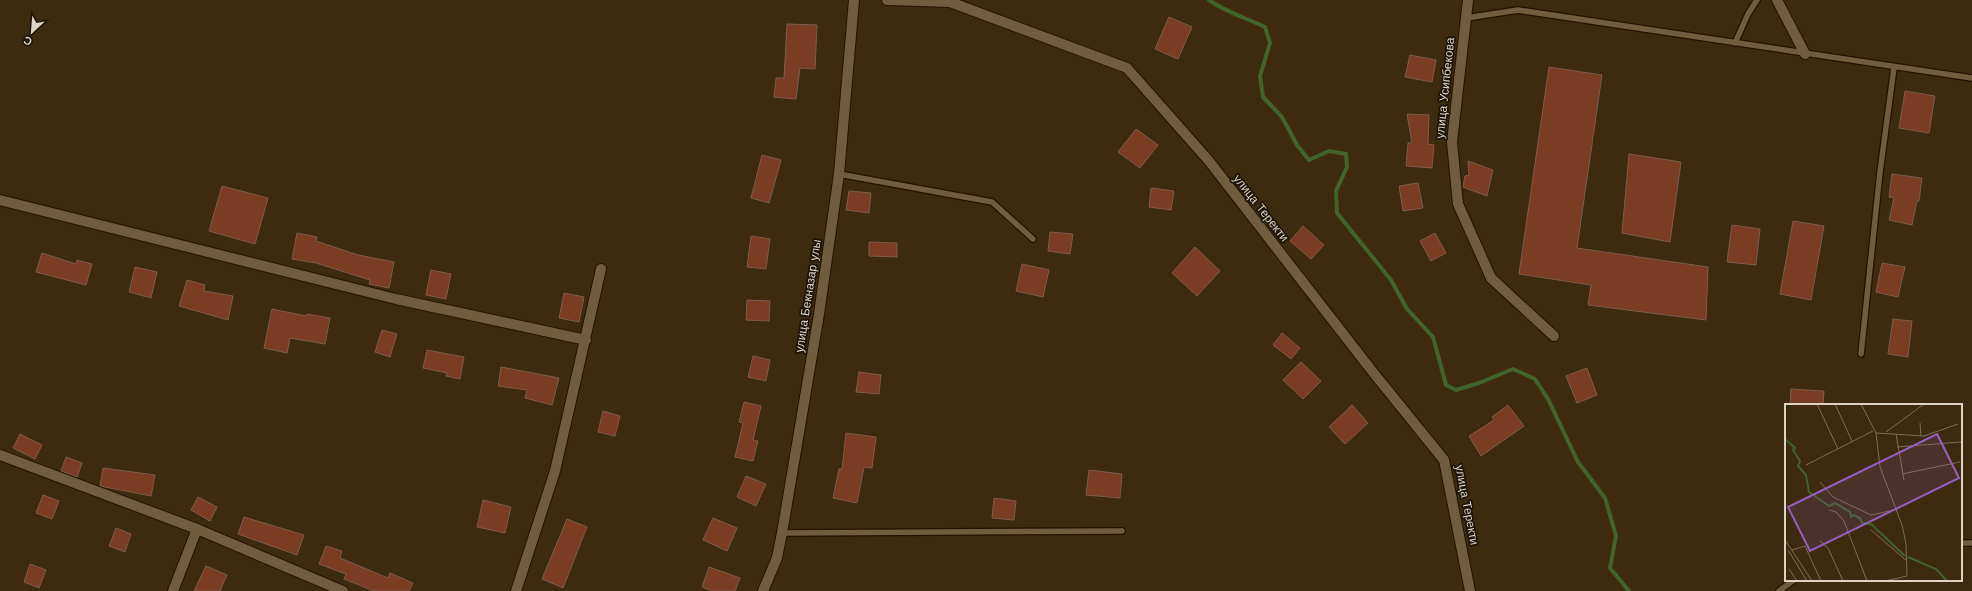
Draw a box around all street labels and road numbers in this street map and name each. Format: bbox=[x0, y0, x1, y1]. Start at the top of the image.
street label: улица Усипбекова bbox=[1433, 36, 1457, 139]
street label: улица Теректи bbox=[1230, 172, 1292, 244]
street label: улица Бекназар улы bbox=[792, 238, 824, 354]
street label: улица Теректи bbox=[1452, 464, 1482, 546]

